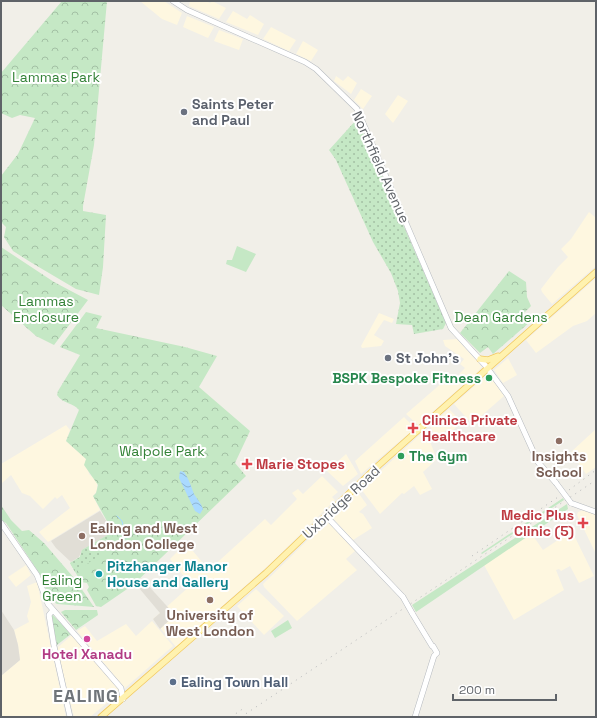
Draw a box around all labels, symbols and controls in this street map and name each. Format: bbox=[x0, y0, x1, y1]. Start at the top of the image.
park label: Lammas Park bbox=[12, 68, 100, 86]
place label: Saints Peter and Paul bbox=[192, 95, 274, 129]
marker: Saints Peter and Paul bbox=[179, 107, 189, 117]
street label: Northfield Avenue bbox=[348, 108, 414, 226]
park label: Lammas Enclosure bbox=[13, 292, 79, 326]
park label: Dean Gardens bbox=[454, 308, 548, 326]
place label: St John's bbox=[396, 349, 459, 367]
marker: St John's bbox=[383, 353, 393, 363]
place label: BSPK Bespoke Fitness bbox=[332, 369, 481, 387]
marker: BSPK Bespoke Fitness bbox=[484, 373, 494, 383]
place label: Clinica Private Healthcare bbox=[422, 411, 518, 445]
marker: Clinica Private Healthcare bbox=[407, 422, 419, 434]
marker: Insights School bbox=[554, 436, 564, 446]
park label: Walpole Park bbox=[119, 442, 205, 460]
place label: The Gym bbox=[409, 447, 467, 465]
place label: Insights School bbox=[532, 447, 586, 481]
marker: The Gym bbox=[396, 451, 406, 461]
place label: Marie Stopes bbox=[256, 455, 345, 473]
marker: Marie Stopes bbox=[241, 458, 253, 470]
street label: Uxbridge Road bbox=[298, 461, 384, 543]
place label: Medic Plus Clinic (5) bbox=[501, 506, 574, 540]
marker: Medic Plus Clinic (5) bbox=[577, 517, 589, 529]
place label: Ealing and West London College bbox=[90, 519, 198, 553]
marker: Ealing and West London College bbox=[77, 531, 87, 541]
place label: Pitzhanger Manor House and Gallery bbox=[107, 557, 229, 591]
marker: Pitzhanger Manor House and Gallery bbox=[94, 569, 104, 579]
park label: Ealing Green bbox=[42, 571, 82, 605]
marker: University of West London bbox=[205, 595, 215, 605]
place label: University of West London bbox=[166, 606, 254, 640]
marker: Hotel Xanadu bbox=[82, 634, 92, 644]
place label: Hotel Xanadu bbox=[42, 645, 132, 663]
place label: Ealing Town Hall bbox=[181, 673, 288, 691]
scale bar bbox=[453, 676, 556, 702]
marker: Ealing Town Hall bbox=[168, 677, 178, 687]
text: 200 m bbox=[459, 682, 495, 698]
district label: EALING bbox=[53, 684, 119, 707]

